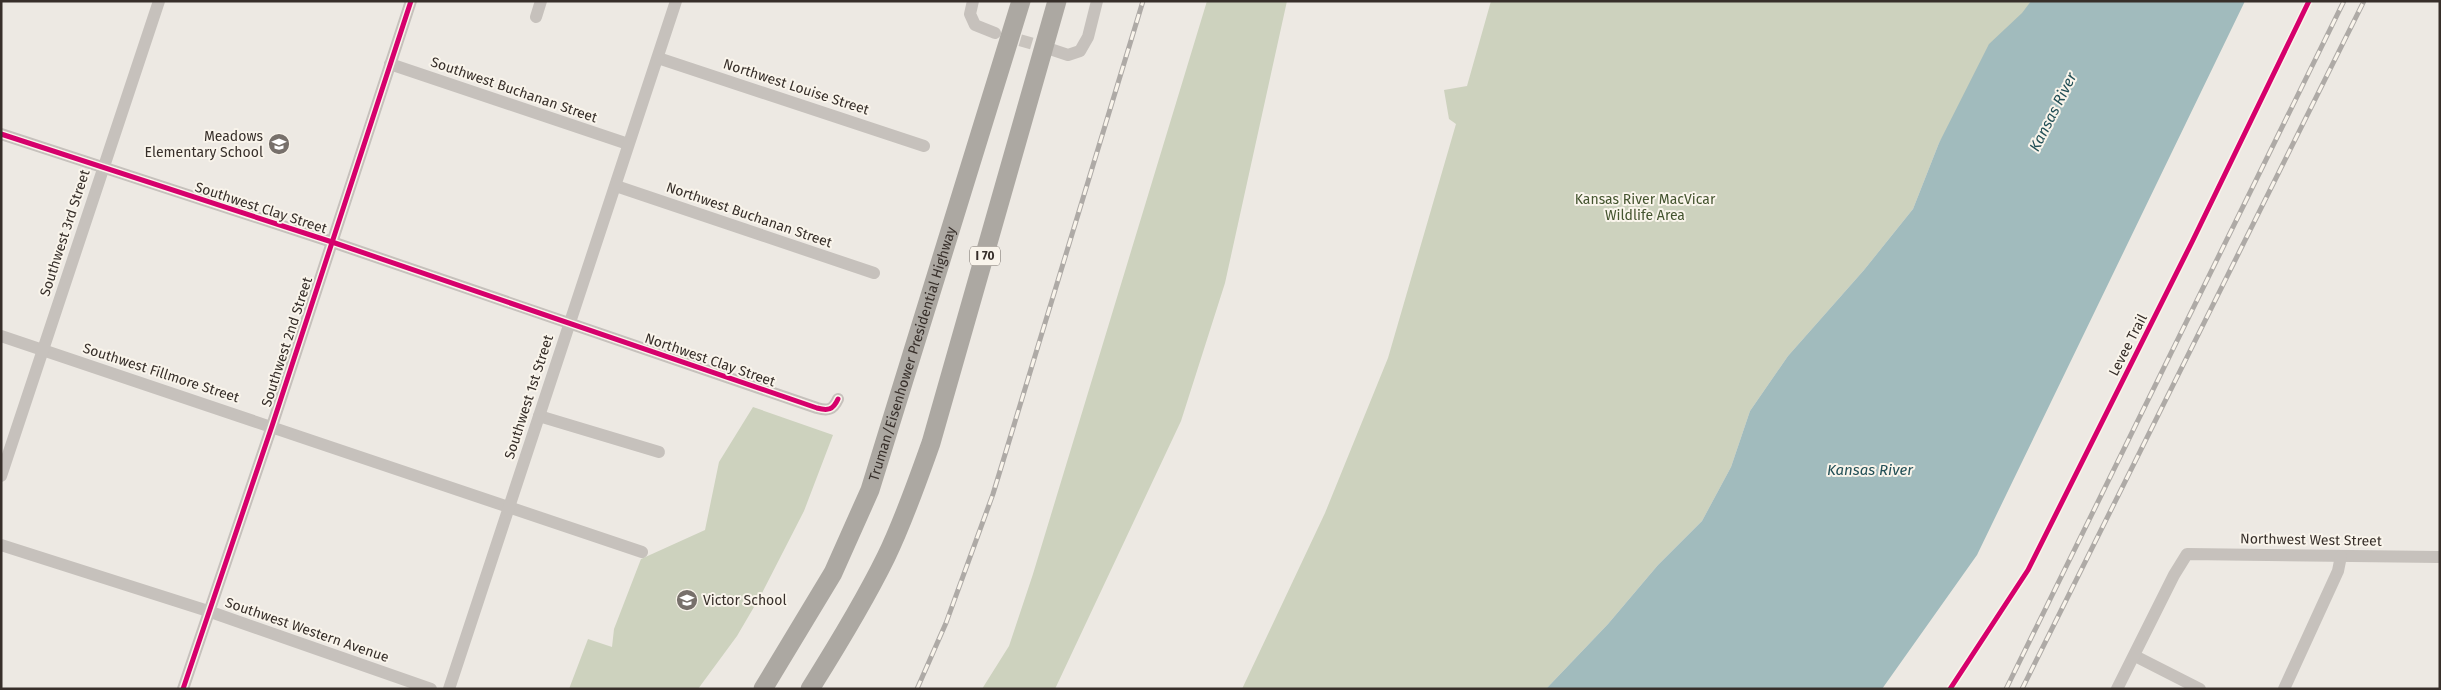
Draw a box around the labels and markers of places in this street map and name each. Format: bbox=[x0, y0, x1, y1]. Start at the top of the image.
place label: Meadows Elementary School bbox=[145, 128, 263, 161]
school or university icon: Meadows Elementary School bbox=[267, 132, 291, 156]
school or university icon: Victor School bbox=[675, 588, 699, 612]
place label: Victor School bbox=[703, 592, 787, 609]

